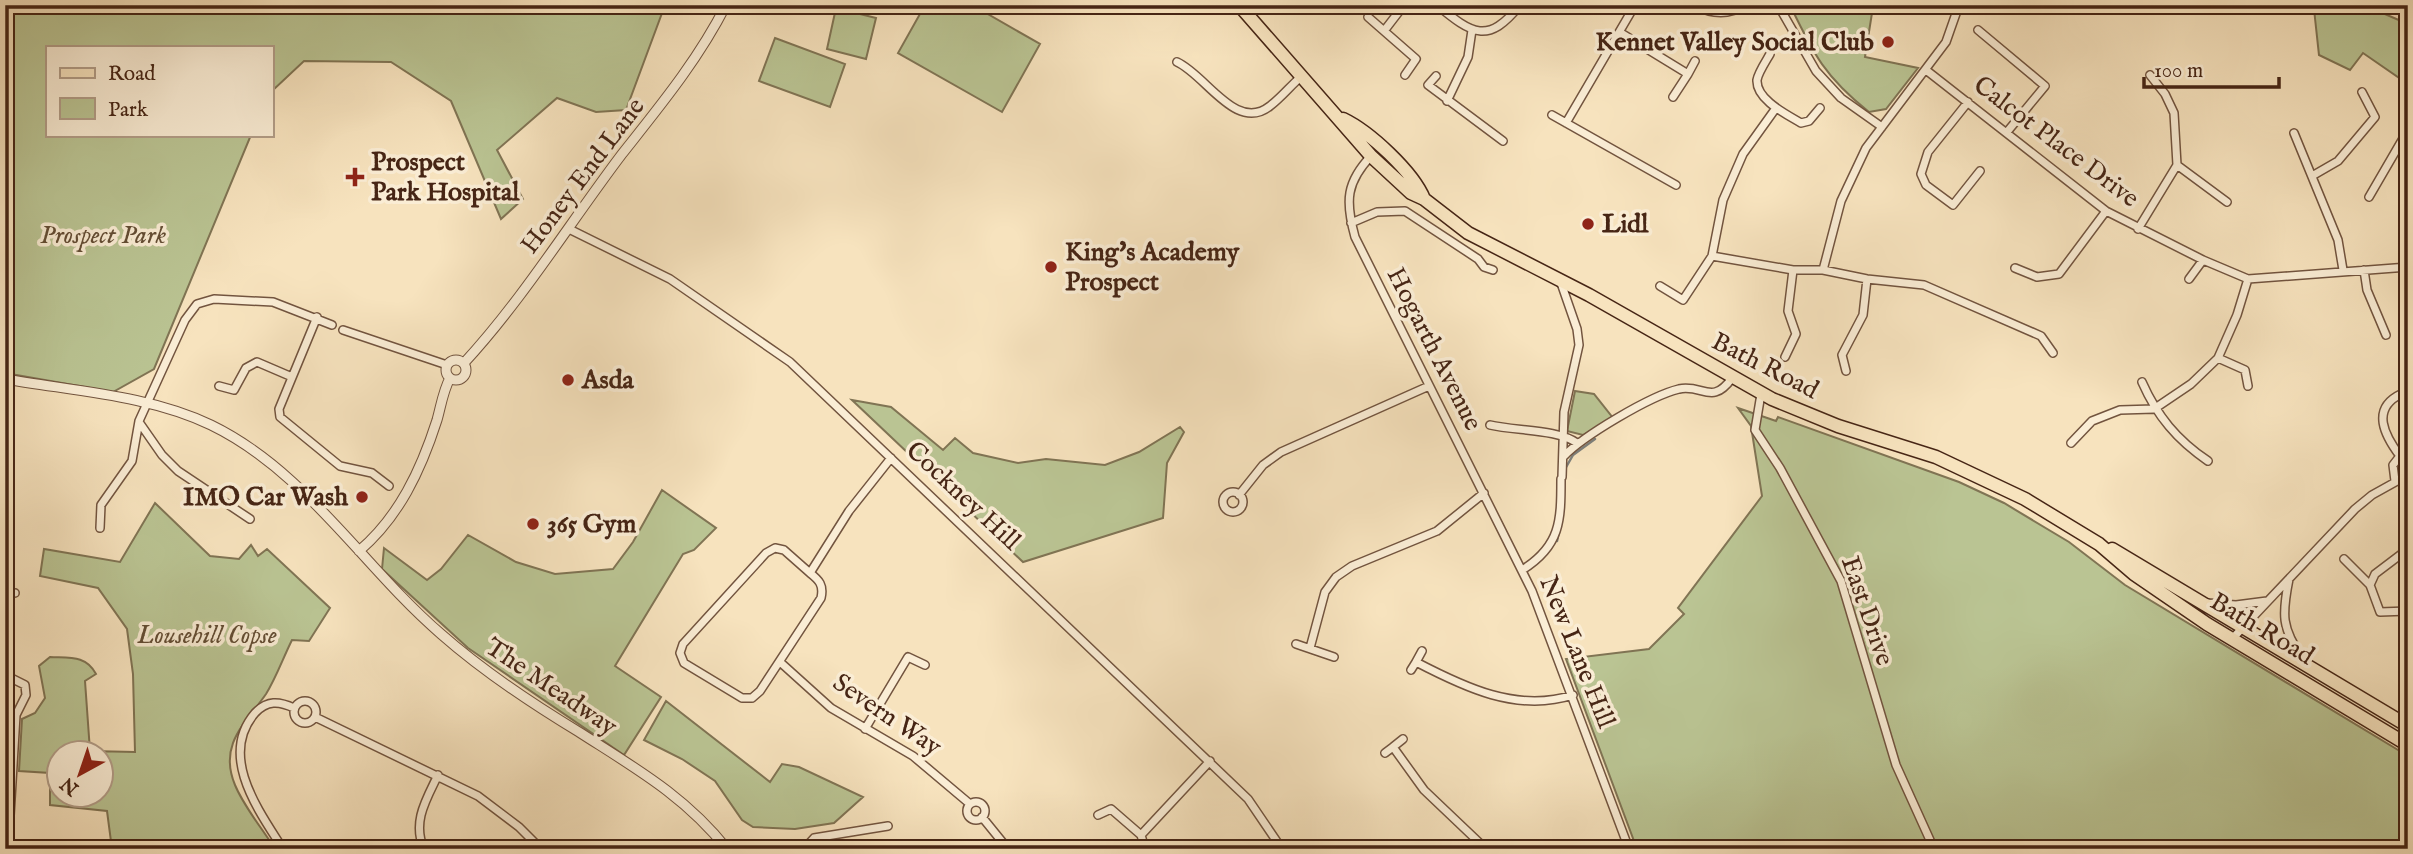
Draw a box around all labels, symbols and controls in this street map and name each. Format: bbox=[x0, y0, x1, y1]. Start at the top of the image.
place label: Kennet Valley Social Club bbox=[1595, 26, 1874, 59]
marker: Kennet Valley Social Club bbox=[1880, 34, 1896, 50]
legend bbox=[46, 46, 273, 136]
scale bar bbox=[2144, 46, 2278, 90]
text: 100 m bbox=[2154, 58, 2203, 85]
text: Road bbox=[108, 61, 156, 88]
street label: Calcot Place Drive bbox=[1966, 69, 2146, 215]
street label: Honey End Lane bbox=[514, 91, 652, 261]
text: Park bbox=[108, 97, 149, 124]
place label: Prospect Park Hospital bbox=[371, 146, 520, 209]
marker: Prospect Park Hospital bbox=[345, 167, 365, 187]
place label: Lidl bbox=[1602, 208, 1649, 241]
marker: Lidl bbox=[1580, 216, 1596, 232]
park label: Prospect Park bbox=[40, 219, 167, 252]
place label: King's Academy Prospect bbox=[1065, 236, 1241, 299]
marker: King's Academy Prospect bbox=[1043, 259, 1059, 275]
street label: Hogarth Avenue bbox=[1379, 262, 1489, 436]
street label: Bath Road bbox=[1706, 325, 1824, 407]
place label: Asda bbox=[581, 364, 635, 397]
marker: Asda bbox=[560, 372, 576, 388]
street label: Cockney Hill bbox=[899, 434, 1028, 558]
place label: IMO Car Wash bbox=[183, 481, 349, 514]
marker: IMO Car Wash bbox=[354, 489, 370, 505]
place label: 365 Gym bbox=[547, 508, 636, 541]
marker: 365 Gym bbox=[525, 516, 541, 532]
street label: East Drive bbox=[1833, 552, 1901, 670]
street label: New Lane Hill bbox=[1532, 571, 1623, 734]
street label: Bath Road bbox=[2204, 585, 2320, 673]
park label: Lousehill Copse bbox=[136, 619, 277, 652]
street label: The Meadway bbox=[479, 631, 624, 743]
street label: Severn Way bbox=[826, 666, 948, 764]
north arrow bbox=[46, 738, 116, 808]
text: N bbox=[56, 771, 85, 801]

